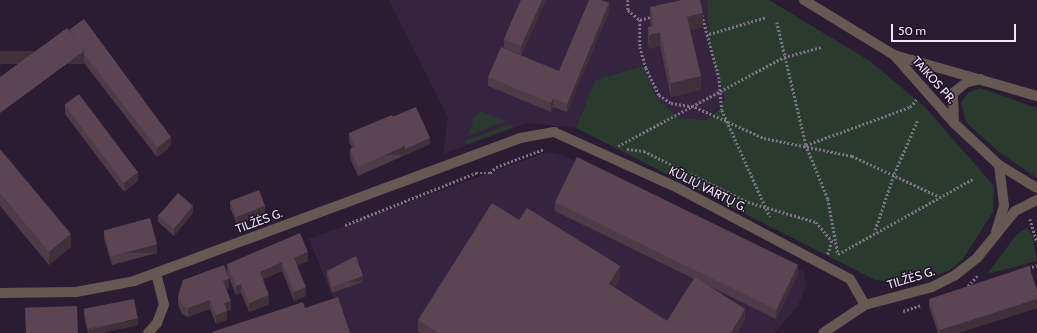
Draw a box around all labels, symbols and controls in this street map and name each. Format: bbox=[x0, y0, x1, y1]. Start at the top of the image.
scale bar bbox=[893, 16, 1018, 42]
text: 50 m bbox=[898, 23, 926, 38]
street label: TAIKOS PR. bbox=[909, 54, 959, 106]
street label: KŪLIŲ VARTŲ G. bbox=[667, 163, 749, 215]
street label: TILŽĖS G. bbox=[234, 206, 284, 236]
street label: TILŽĖS G. bbox=[885, 264, 937, 292]

